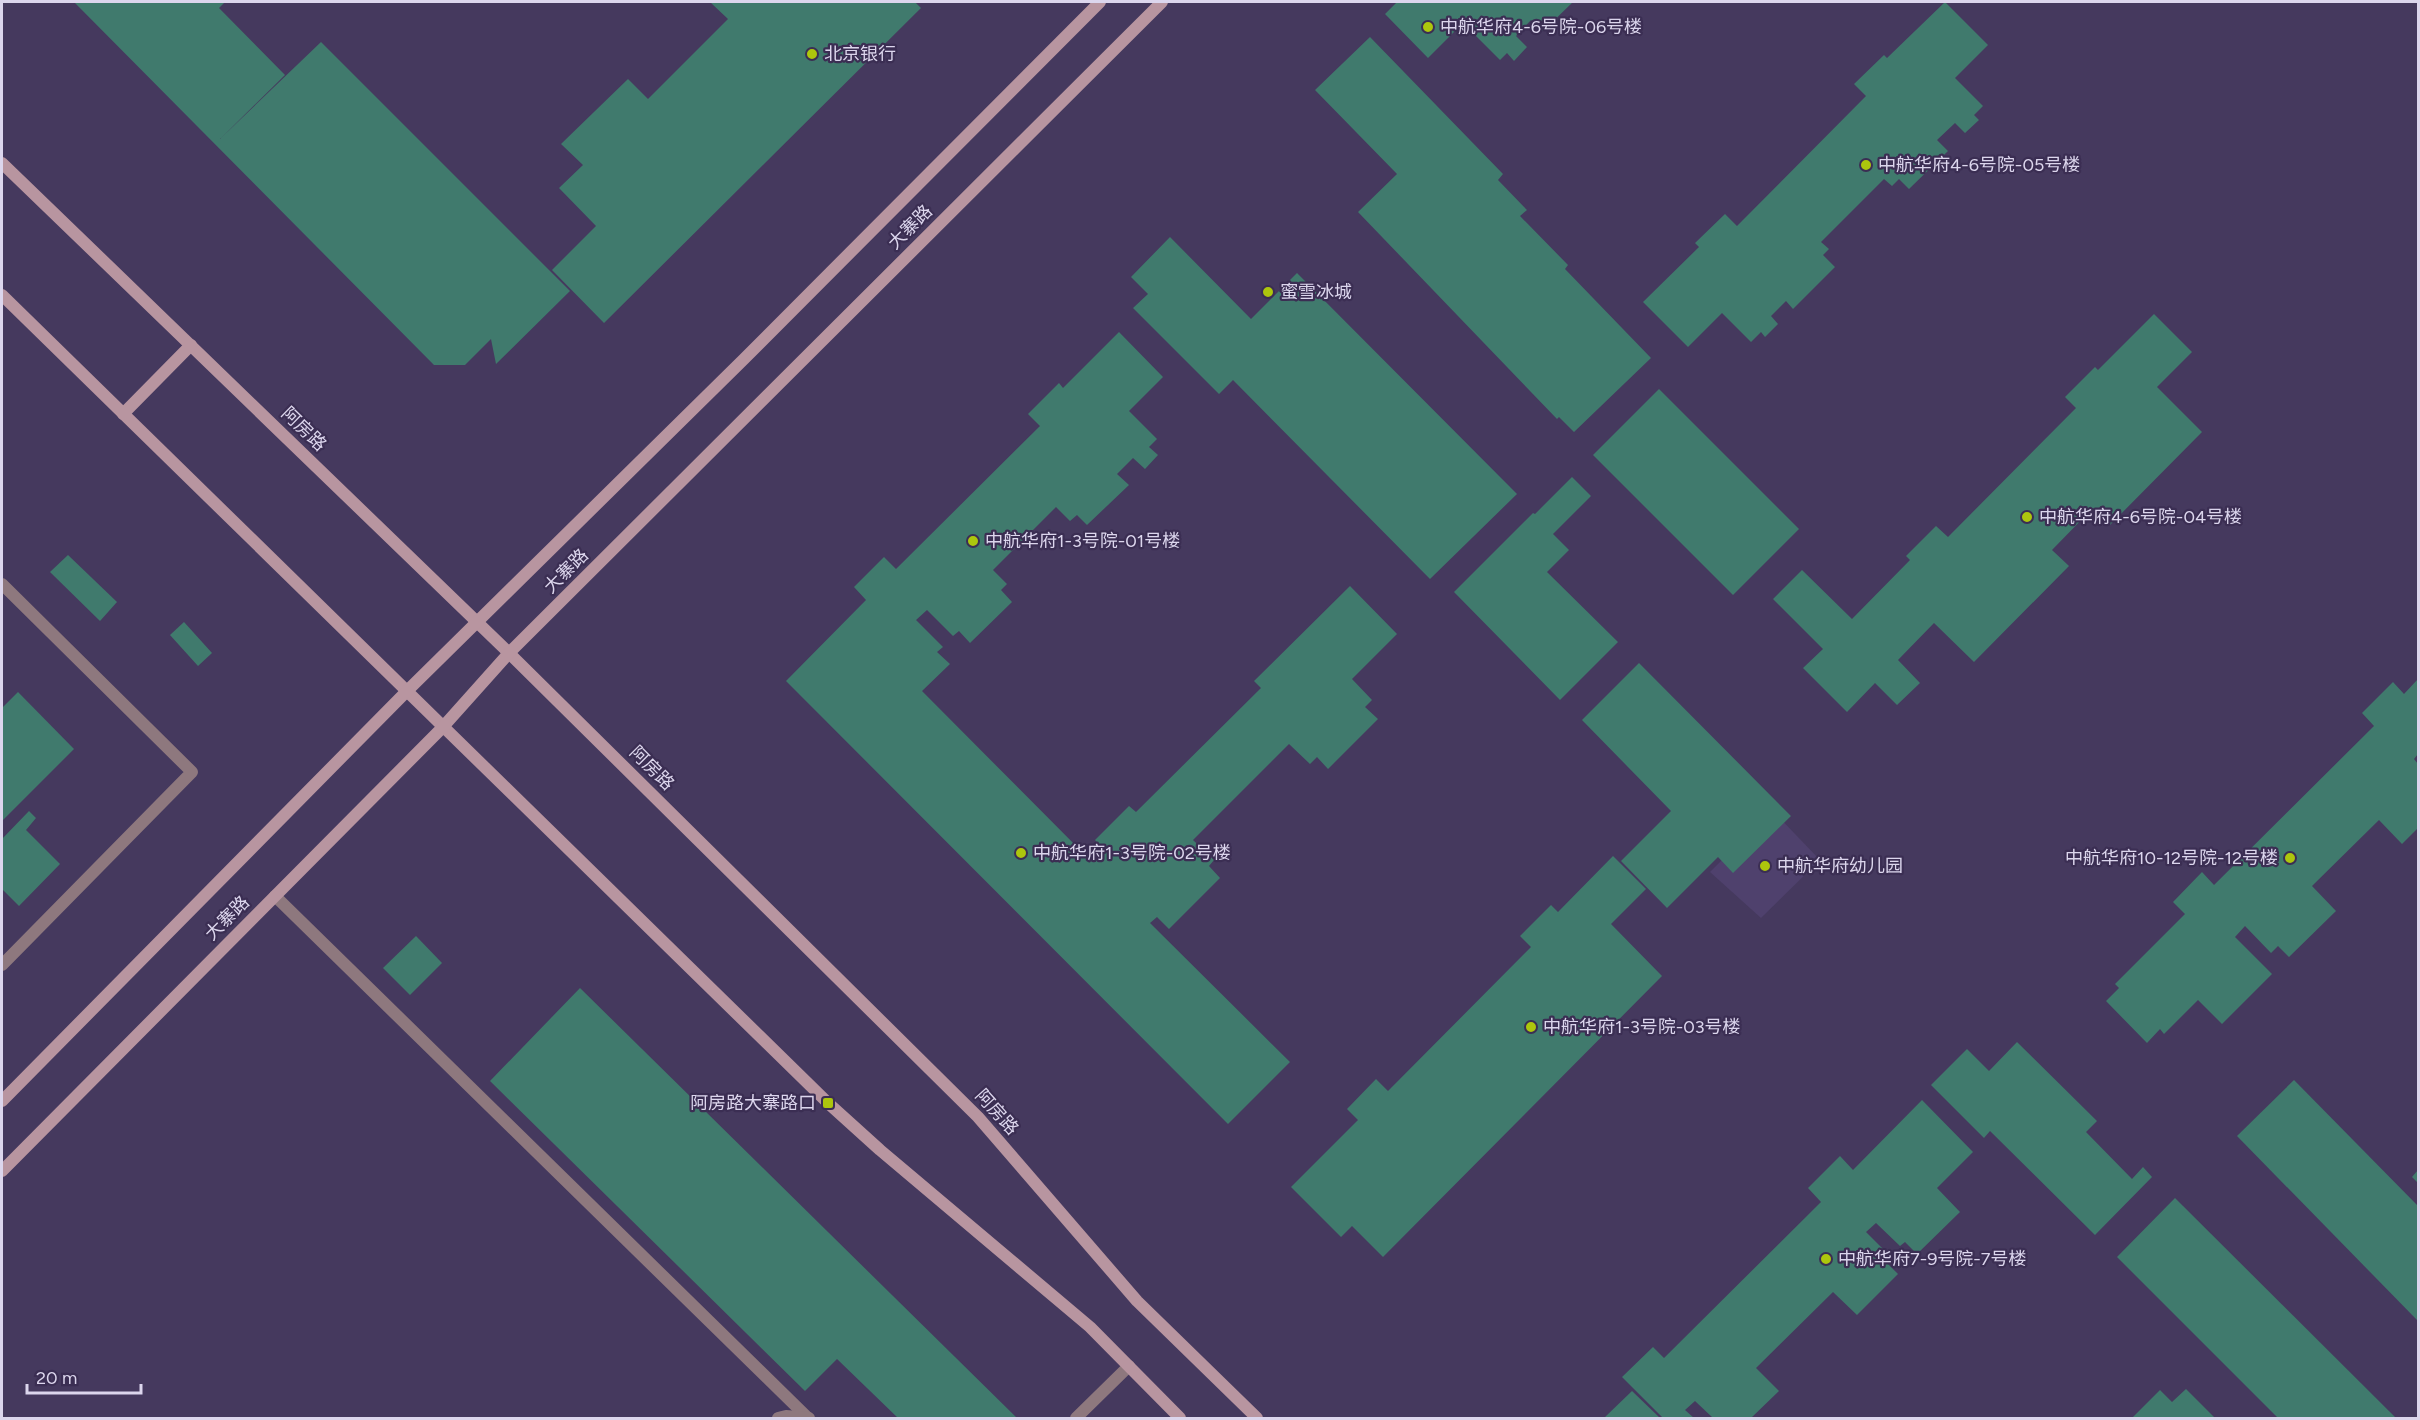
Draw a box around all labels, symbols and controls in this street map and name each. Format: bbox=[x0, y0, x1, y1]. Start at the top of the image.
place label: 中航华府4-6号院-06号楼 bbox=[1440, 16, 1642, 38]
marker: 中航华府4-6号院-06号楼 bbox=[1421, 20, 1435, 34]
place label: 北京银行 bbox=[824, 43, 896, 65]
marker: 北京银行 bbox=[805, 47, 819, 61]
place label: 中航华府4-6号院-05号楼 bbox=[1878, 154, 2080, 176]
marker: 中航华府4-6号院-05号楼 bbox=[1859, 158, 1873, 172]
street label: 大寨路 bbox=[883, 200, 937, 254]
place label: 蜜雪冰城 bbox=[1280, 281, 1352, 303]
marker: 蜜雪冰城 bbox=[1261, 285, 1275, 299]
street label: 阿房路 bbox=[277, 402, 331, 456]
place label: 中航华府4-6号院-04号楼 bbox=[2039, 506, 2242, 528]
marker: 中航华府4-6号院-04号楼 bbox=[2020, 510, 2034, 524]
place label: 中航华府1-3号院-01号楼 bbox=[985, 530, 1180, 552]
marker: 中航华府1-3号院-01号楼 bbox=[966, 534, 980, 548]
street label: 大寨路 bbox=[539, 544, 593, 598]
street label: 阿房路 bbox=[625, 741, 679, 795]
place label: 中航华府1-3号院-02号楼 bbox=[1033, 842, 1231, 864]
marker: 中航华府1-3号院-02号楼 bbox=[1014, 846, 1028, 860]
place label: 中航华府10-12号院-12号楼 bbox=[2065, 847, 2278, 869]
marker: 中航华府10-12号院-12号楼 bbox=[2283, 851, 2297, 865]
place label: 中航华府幼儿园 bbox=[1777, 855, 1903, 877]
marker: 中航华府幼儿园 bbox=[1758, 859, 1772, 873]
street label: 大寨路 bbox=[200, 891, 254, 945]
place label: 中航华府1-3号院-03号楼 bbox=[1543, 1016, 1741, 1038]
marker: 中航华府1-3号院-03号楼 bbox=[1524, 1020, 1538, 1034]
street label: 阿房路 bbox=[971, 1085, 1023, 1139]
place label: 阿房路大寨路口 bbox=[690, 1092, 816, 1114]
marker: 阿房路大寨路口 bbox=[821, 1096, 835, 1110]
place label: 中航华府7-9号院-7号楼 bbox=[1838, 1248, 2027, 1270]
marker: 中航华府7-9号院-7号楼 bbox=[1819, 1252, 1833, 1266]
scale bar bbox=[27, 1357, 141, 1395]
text: 20 m bbox=[36, 1367, 77, 1389]

